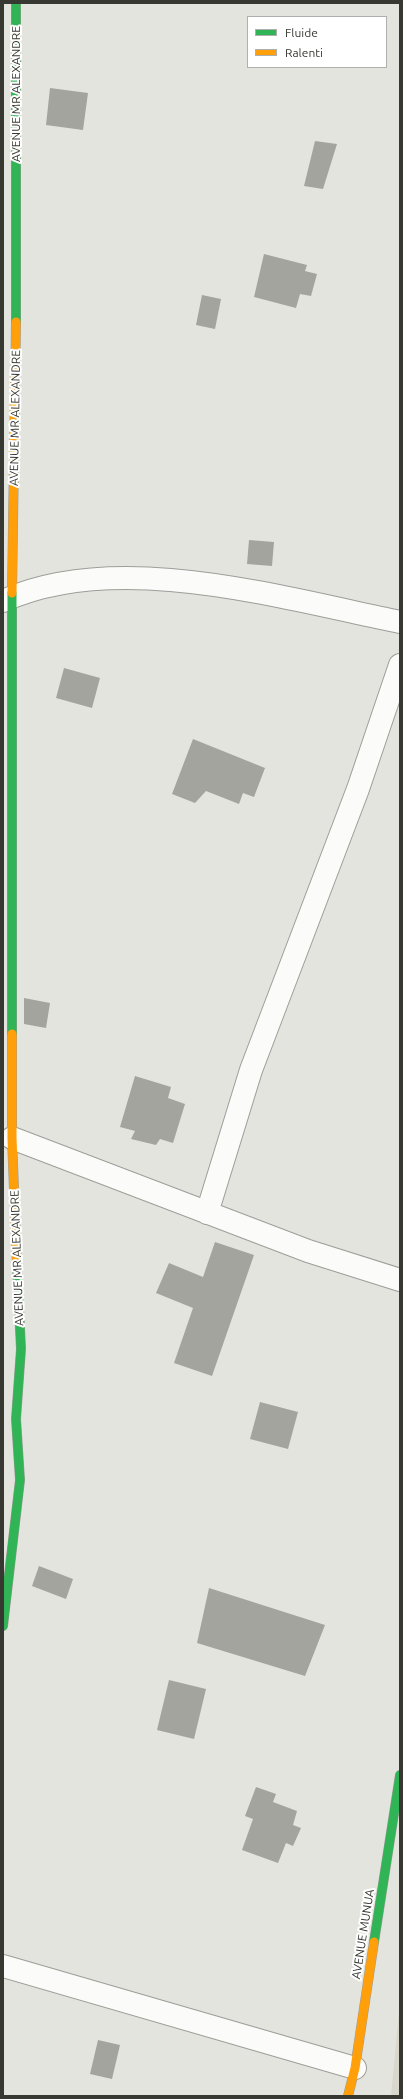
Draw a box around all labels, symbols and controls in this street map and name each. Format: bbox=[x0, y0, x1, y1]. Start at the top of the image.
legend bbox=[247, 16, 387, 68]
street label: AVENUE MR ALEXANDRE bbox=[9, 26, 23, 162]
text: Fluide bbox=[285, 26, 318, 39]
text: Ralenti bbox=[285, 46, 323, 59]
street label: AVENUE MR ALEXANDRE bbox=[7, 350, 23, 486]
street label: AVENUE MR ALEXANDRE bbox=[7, 1190, 27, 1326]
street label: AVENUE MUNUA bbox=[349, 1888, 377, 1980]

